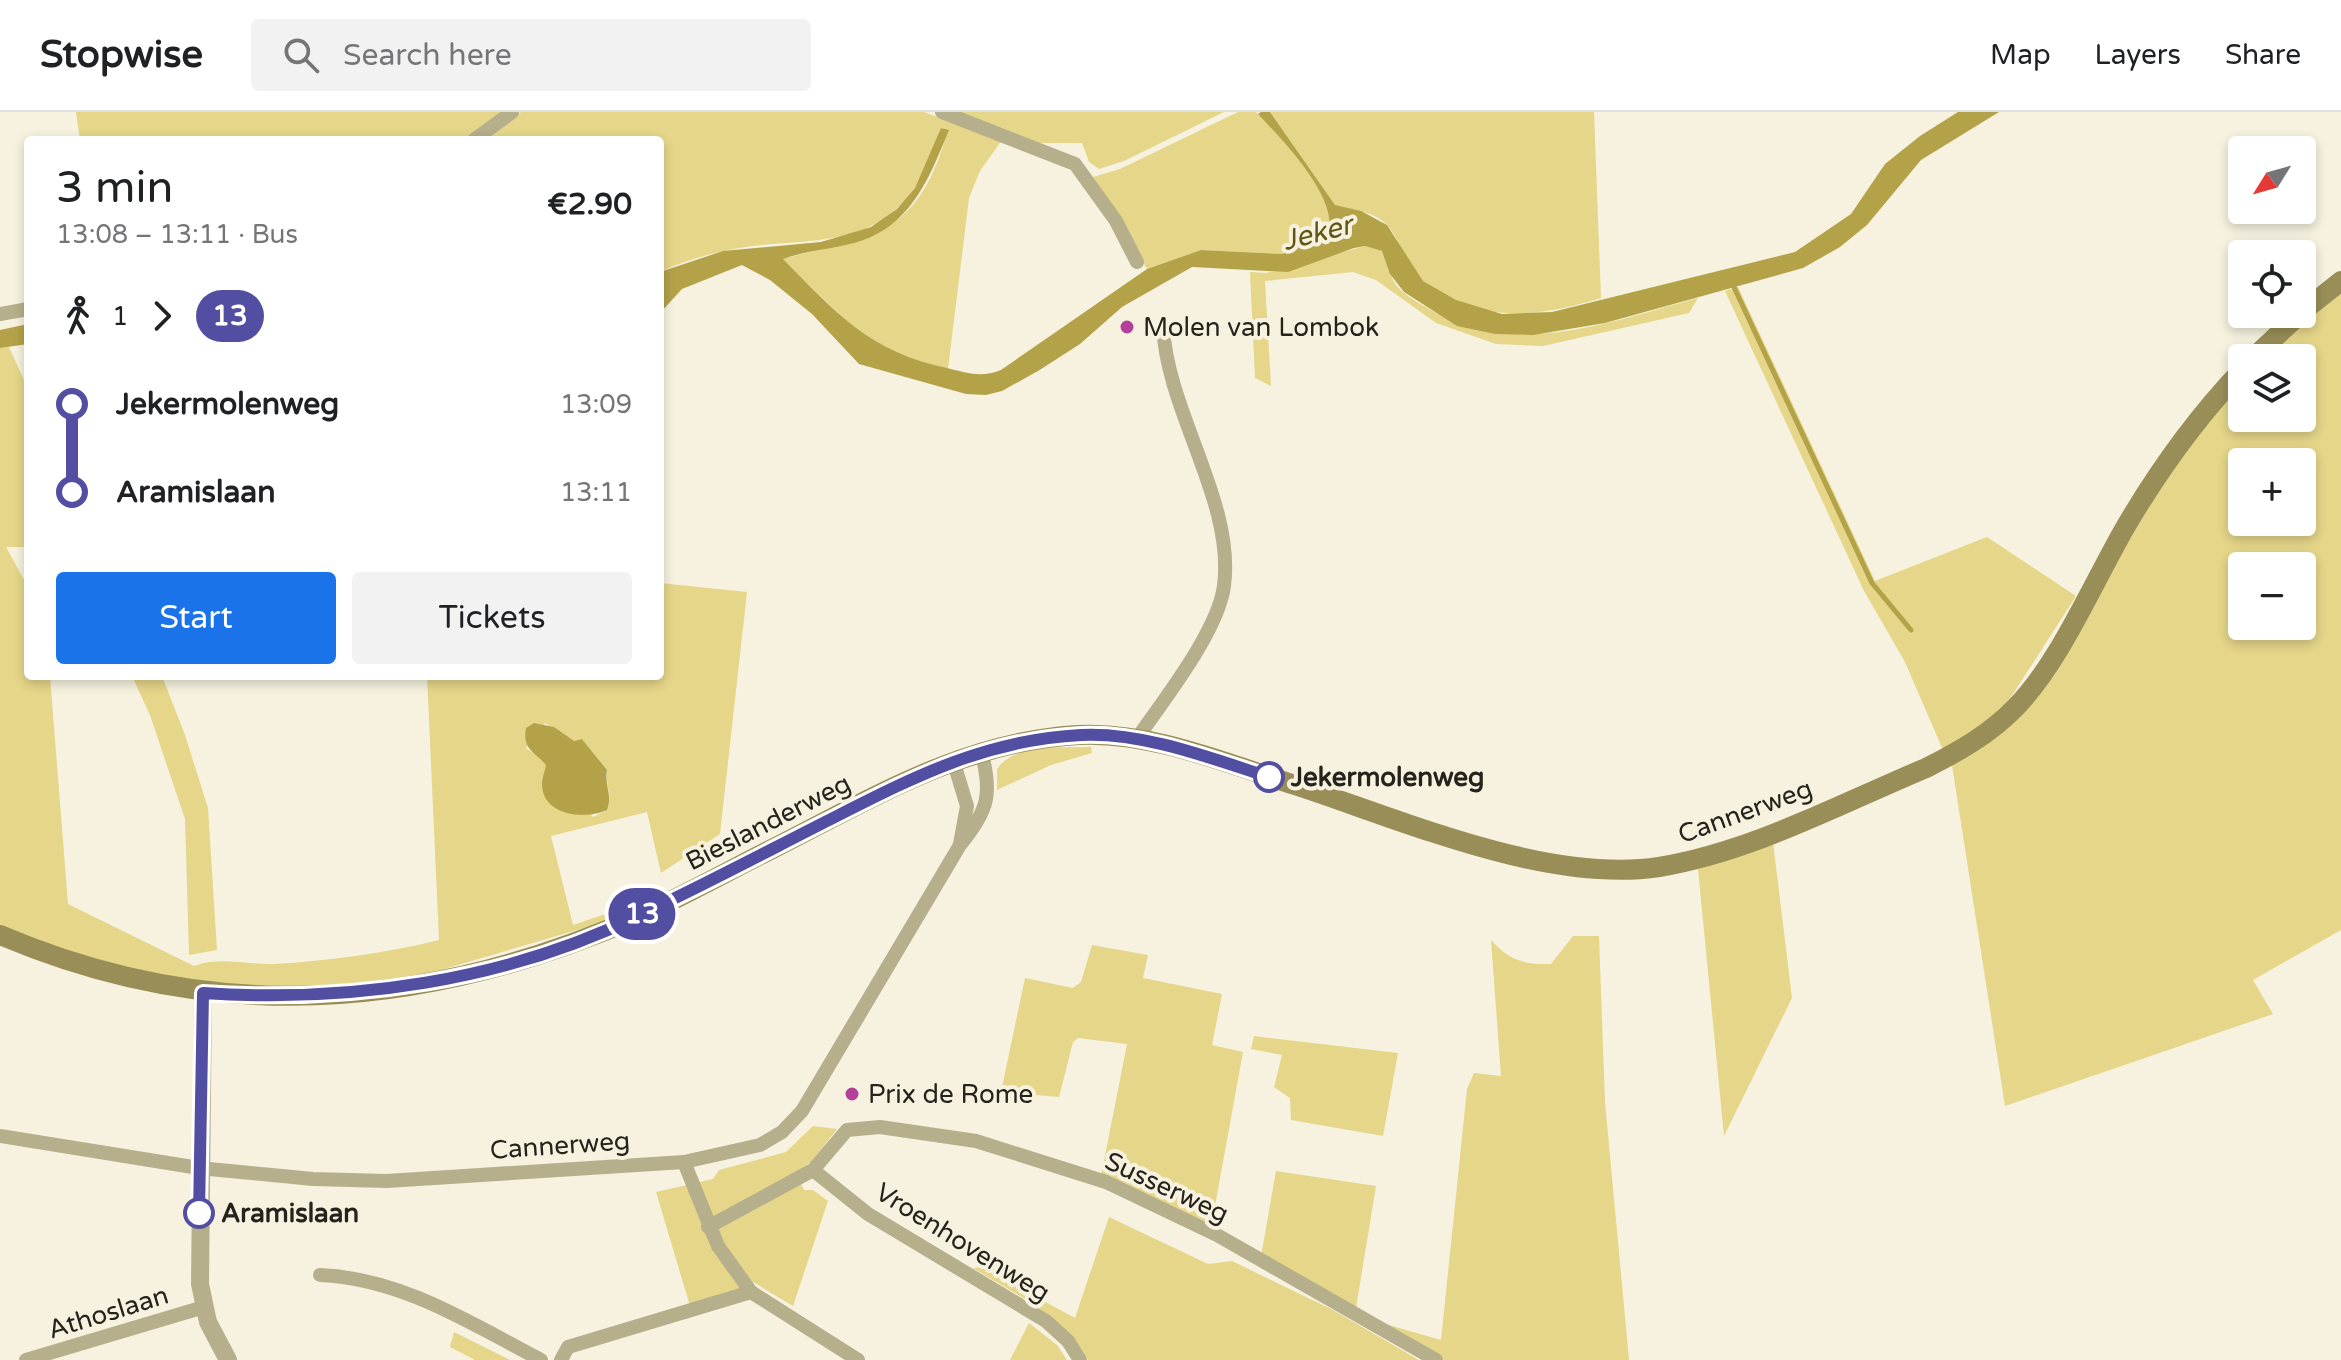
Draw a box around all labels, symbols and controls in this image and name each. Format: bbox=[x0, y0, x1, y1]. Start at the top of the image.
search box bbox=[251, 19, 811, 91]
text: Stopwise bbox=[40, 32, 203, 78]
icon: search bbox=[279, 33, 323, 77]
text: Search here bbox=[343, 37, 512, 74]
text: Map bbox=[1990, 38, 2051, 72]
text: Layers bbox=[2095, 38, 2181, 72]
text: Share bbox=[2225, 38, 2301, 72]
north arrow bbox=[2228, 136, 2316, 224]
map controls bbox=[2228, 136, 2316, 640]
text: 3 min bbox=[56, 162, 173, 215]
text: €2.90 bbox=[547, 186, 632, 223]
water label: Jeker bbox=[1279, 207, 1359, 258]
text: 13:08 – 13:11 · Bus bbox=[56, 219, 298, 250]
button: locate bbox=[2228, 240, 2316, 328]
icon: walk bbox=[56, 294, 100, 338]
icon: forward bbox=[140, 294, 184, 338]
text: 13 bbox=[212, 299, 248, 333]
text: 1 bbox=[112, 301, 128, 332]
place label: Molen van Lombok bbox=[1143, 312, 1379, 343]
marker: Molen van Lombok bbox=[1118, 318, 1136, 336]
button: layers bbox=[2228, 344, 2316, 432]
text: Jekermolenweg bbox=[116, 386, 339, 423]
text: 13:09 bbox=[560, 389, 632, 420]
button: + bbox=[2228, 448, 2316, 536]
text: Aramislaan bbox=[116, 474, 275, 511]
text: 13:11 bbox=[560, 477, 632, 508]
button: − bbox=[2228, 552, 2316, 640]
button: Start bbox=[56, 572, 336, 664]
button: Tickets bbox=[352, 572, 632, 664]
marker: Jekermolenweg bbox=[1254, 762, 1284, 792]
place label: Jekermolenweg bbox=[1290, 762, 1484, 793]
street label: Bieslanderweg bbox=[681, 768, 856, 877]
street label: Cannerweg bbox=[1674, 773, 1817, 850]
line badge: 13 bbox=[606, 888, 678, 940]
text: 13 bbox=[624, 897, 660, 931]
place label: Prix de Rome bbox=[868, 1079, 1033, 1110]
marker: Prix de Rome bbox=[843, 1085, 861, 1103]
street label: Cannerweg bbox=[489, 1125, 631, 1166]
street label: Susserweg bbox=[1100, 1145, 1234, 1230]
street label: Vroenhovenweg bbox=[870, 1176, 1056, 1308]
marker: Aramislaan bbox=[184, 1198, 214, 1228]
place label: Aramislaan bbox=[221, 1198, 359, 1229]
street label: Athoslaan bbox=[44, 1279, 172, 1345]

